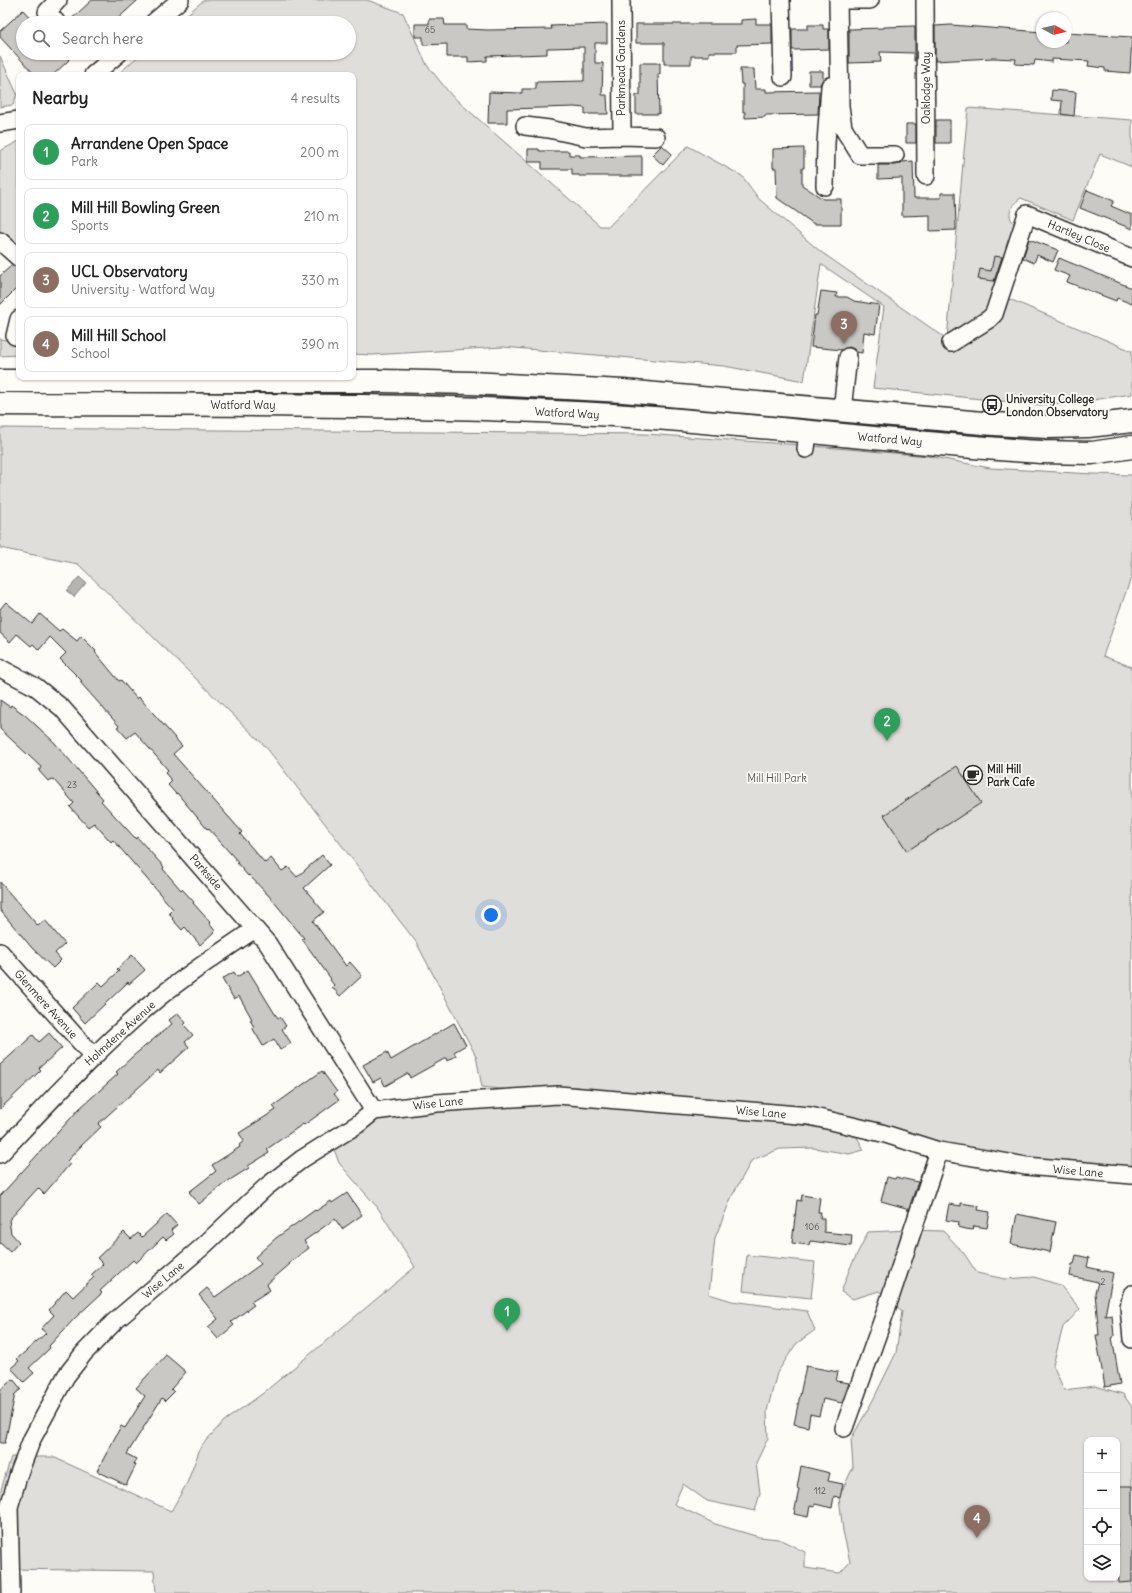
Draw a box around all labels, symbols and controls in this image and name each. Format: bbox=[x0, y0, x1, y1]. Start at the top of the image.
north arrow bbox=[1036, 12, 1072, 48]
search box bbox=[16, 16, 356, 60]
street label: Parkmead Gardens bbox=[614, 20, 628, 116]
house number: 65 bbox=[425, 24, 435, 35]
icon: search bbox=[30, 27, 52, 49]
text: Search here bbox=[62, 29, 143, 48]
street label: Oaklodge Way bbox=[919, 52, 933, 124]
text: Nearby bbox=[32, 87, 88, 109]
text: 4 results bbox=[291, 90, 340, 107]
text: Arrandene Open Space bbox=[71, 134, 228, 153]
text: 1 bbox=[43, 144, 49, 161]
text: 200 m bbox=[300, 144, 339, 161]
text: Park bbox=[71, 153, 98, 170]
text: Mill Hill Bowling Green bbox=[71, 198, 220, 217]
text: 2 bbox=[42, 208, 50, 225]
text: 210 m bbox=[304, 208, 339, 225]
text: Sports bbox=[71, 217, 109, 234]
street label: Hartley Close bbox=[1046, 217, 1112, 255]
text: UCL Observatory bbox=[71, 262, 188, 281]
text: 3 bbox=[42, 272, 50, 289]
text: 330 m bbox=[301, 272, 339, 289]
text: University · Watford Way bbox=[71, 281, 215, 298]
pin: 3 bbox=[831, 311, 857, 344]
text: Mill Hill School bbox=[71, 326, 166, 345]
text: 4 bbox=[42, 336, 50, 353]
text: 390 m bbox=[301, 336, 339, 353]
text: School bbox=[71, 345, 110, 362]
place label: University College London Observatory bbox=[1006, 392, 1108, 420]
bus stop icon: University College London Observatory bbox=[981, 394, 1003, 416]
street label: Watford Way bbox=[211, 398, 275, 412]
street label: Watford Way bbox=[534, 404, 600, 422]
street label: Watford Way bbox=[857, 429, 923, 449]
pin: 2 bbox=[874, 708, 900, 741]
place label: Mill Hill Park Cafe bbox=[987, 762, 1035, 789]
cafe icon: Mill Hill Park Cafe bbox=[962, 764, 984, 786]
park label: Mill Hill Park bbox=[747, 771, 807, 785]
house number: 23 bbox=[67, 779, 77, 790]
street label: Parkside bbox=[187, 851, 225, 893]
your location bbox=[481, 905, 501, 925]
street label: Glenmere Avenue bbox=[11, 967, 81, 1041]
street label: Holmdene Avenue bbox=[82, 998, 158, 1068]
street label: Wise Lane bbox=[412, 1093, 464, 1113]
street label: Wise Lane bbox=[735, 1103, 787, 1121]
street label: Wise Lane bbox=[1052, 1162, 1104, 1180]
house number: 106 bbox=[805, 1221, 819, 1232]
street label: Wise Lane bbox=[139, 1258, 187, 1302]
house number: 2 bbox=[1101, 1276, 1106, 1287]
pin: 1 bbox=[494, 1298, 520, 1331]
map controls bbox=[1084, 1437, 1120, 1581]
button: + bbox=[1084, 1437, 1120, 1473]
button: − bbox=[1084, 1473, 1120, 1509]
house number: 112 bbox=[814, 1485, 826, 1496]
pin: 4 bbox=[964, 1505, 990, 1538]
button: locate bbox=[1084, 1509, 1120, 1545]
button: layers bbox=[1084, 1545, 1120, 1581]

